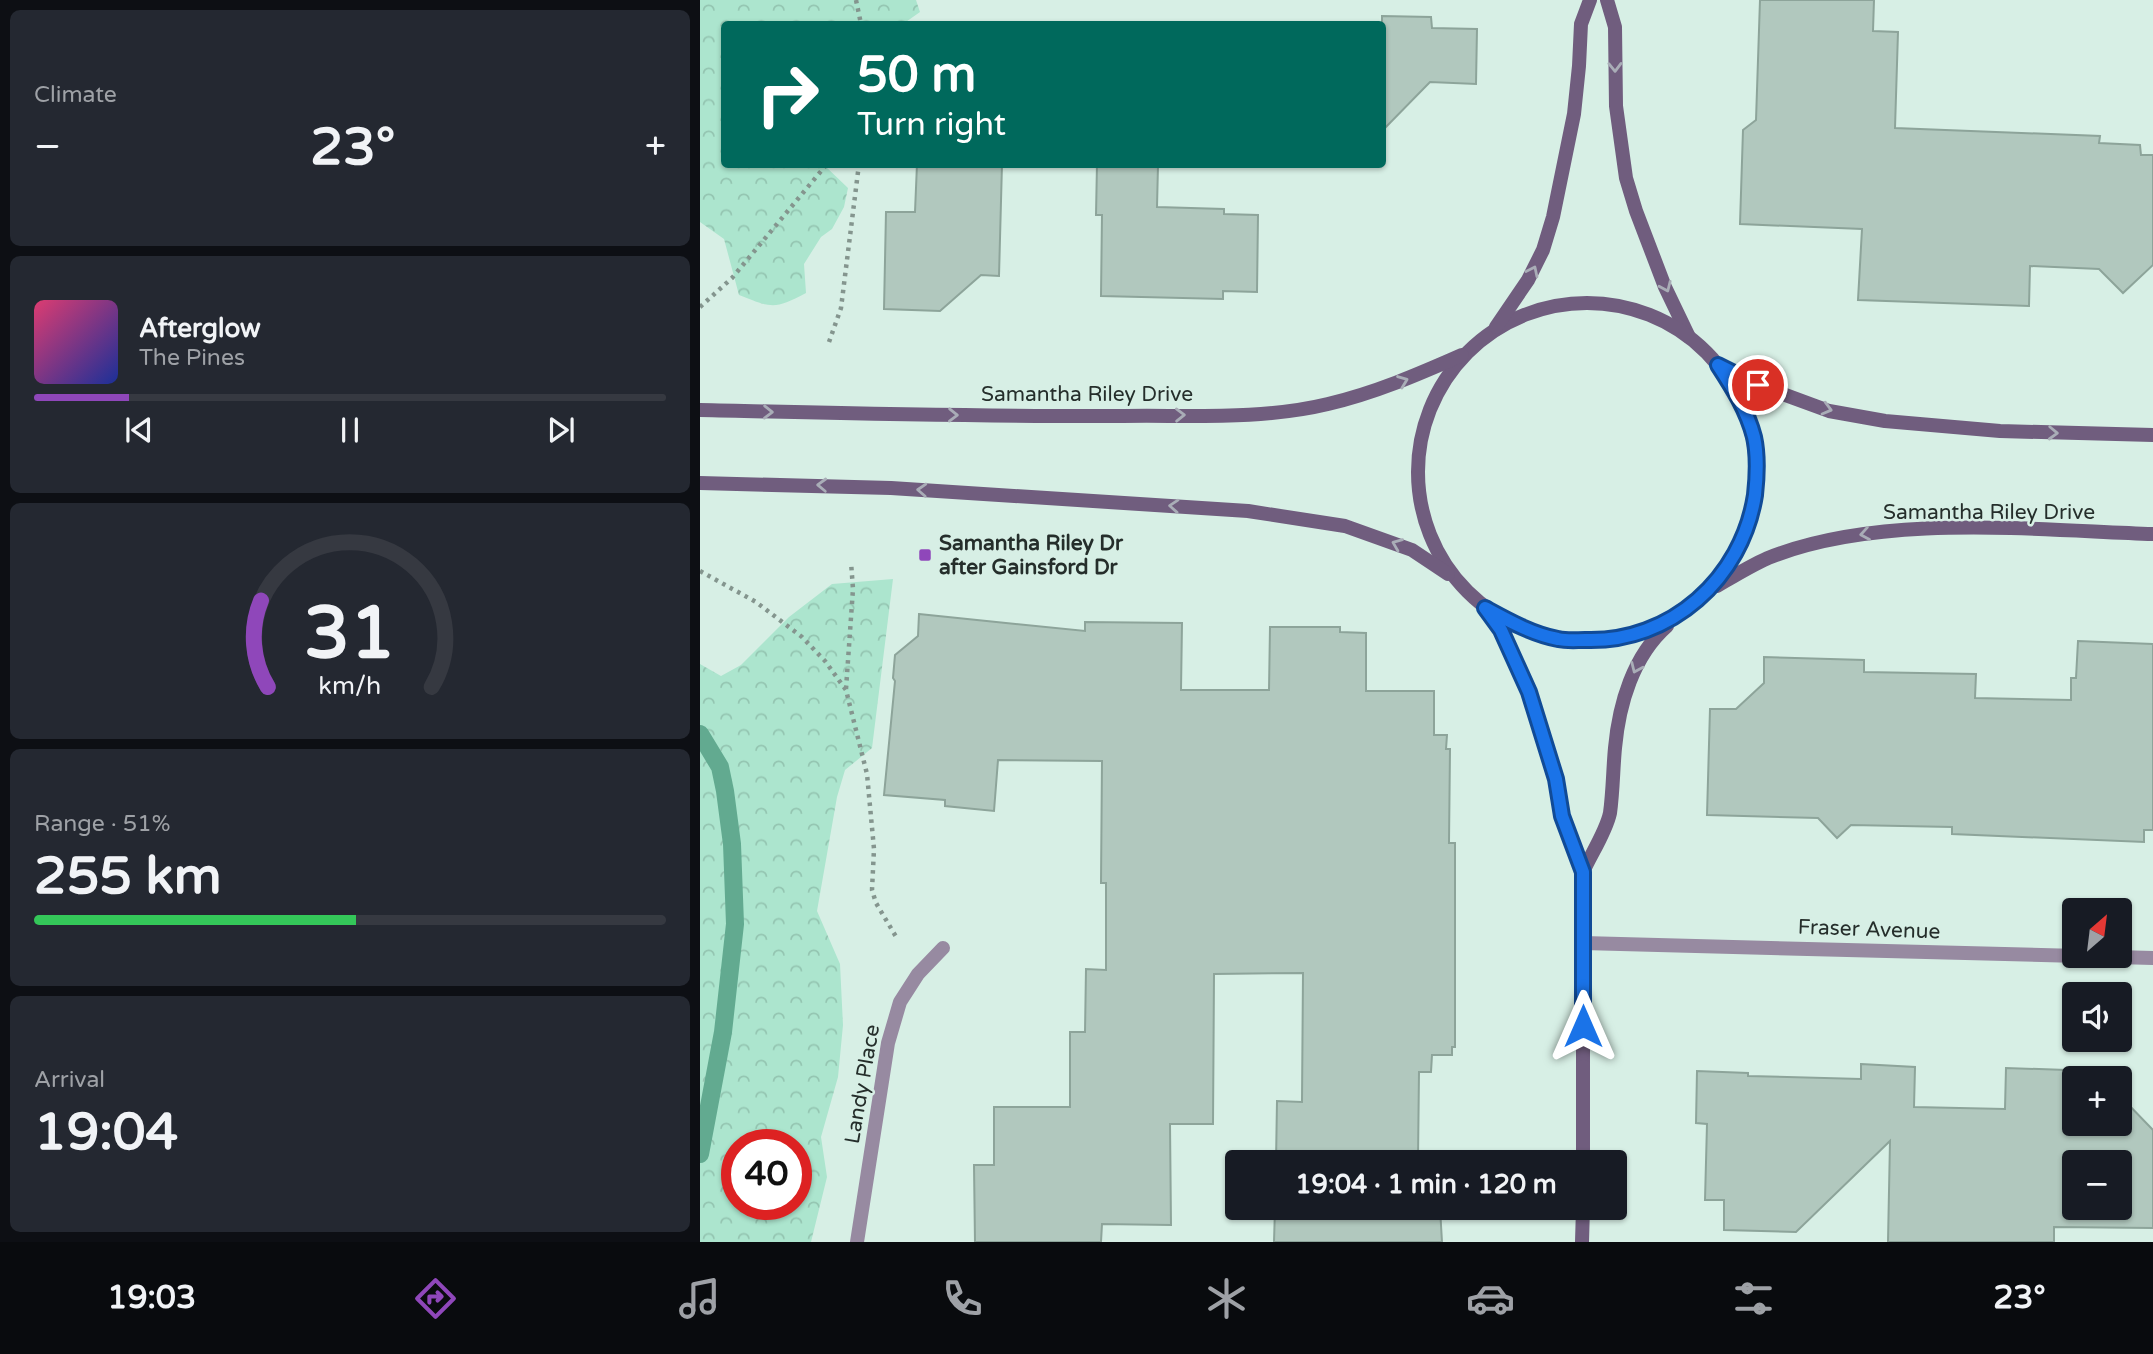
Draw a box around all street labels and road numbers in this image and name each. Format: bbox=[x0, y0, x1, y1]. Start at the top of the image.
street label: Samantha Riley Drive bbox=[981, 382, 1193, 407]
street label: Samantha Riley Drive bbox=[1883, 500, 2095, 525]
street label: Fraser Avenue bbox=[1797, 915, 1941, 944]
street label: Landy Place bbox=[840, 1022, 885, 1146]

